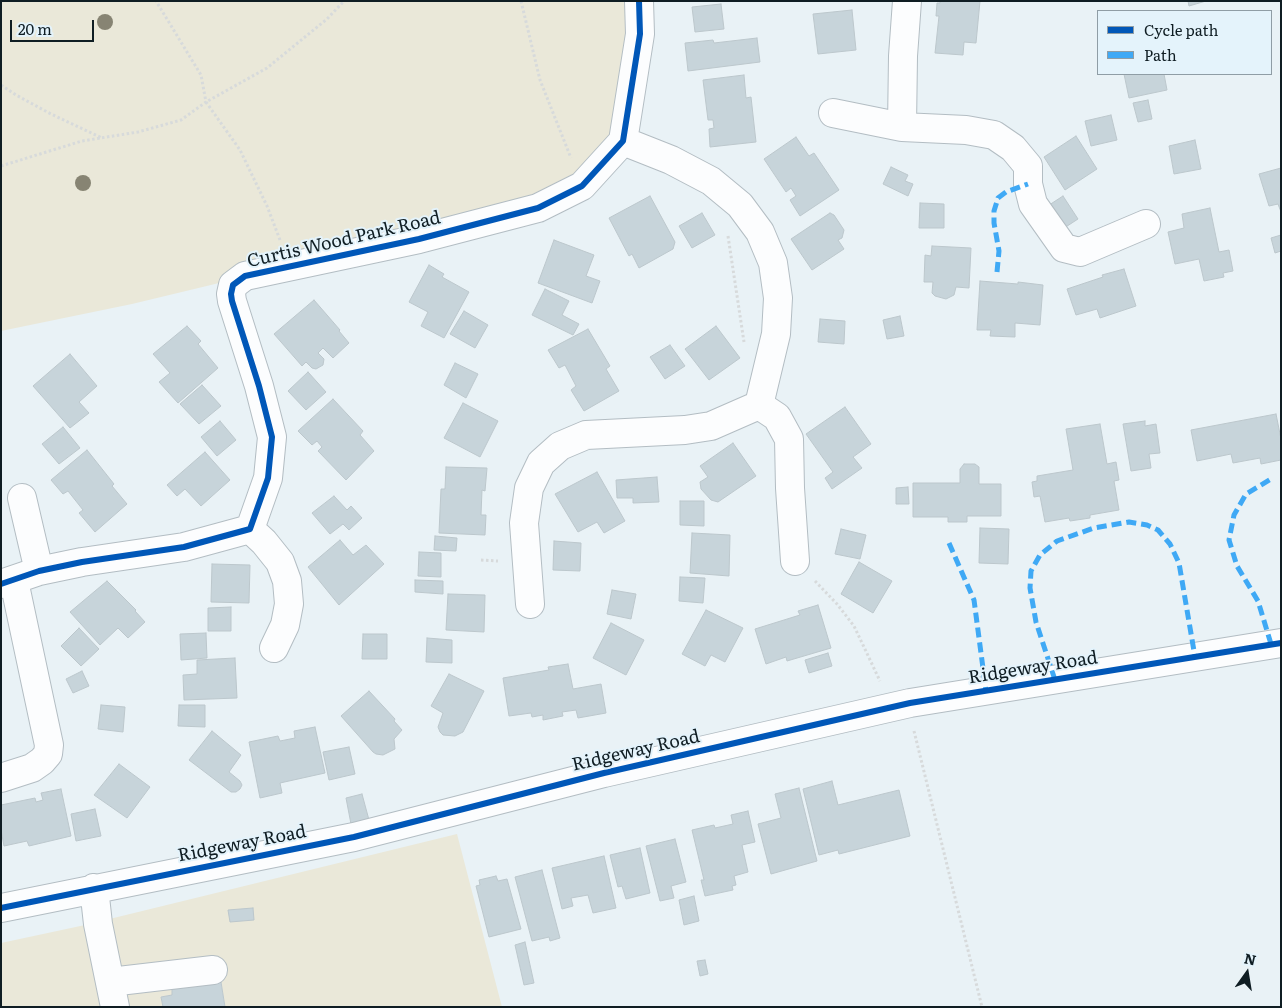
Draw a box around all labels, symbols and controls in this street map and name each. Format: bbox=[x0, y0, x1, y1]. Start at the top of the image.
scale bar bbox=[12, 10, 96, 42]
legend bbox=[1097, 10, 1272, 75]
text: 20 m bbox=[18, 17, 52, 40]
text: Cycle path bbox=[1144, 18, 1218, 41]
text: Path bbox=[1144, 43, 1177, 66]
street label: Curtis Wood Park Road bbox=[245, 207, 443, 273]
street label: Ridgeway Road bbox=[967, 647, 1099, 689]
street label: Ridgeway Road bbox=[570, 726, 702, 776]
street label: Ridgeway Road bbox=[176, 821, 308, 867]
text: N bbox=[1242, 947, 1258, 969]
north arrow bbox=[1222, 948, 1272, 998]

